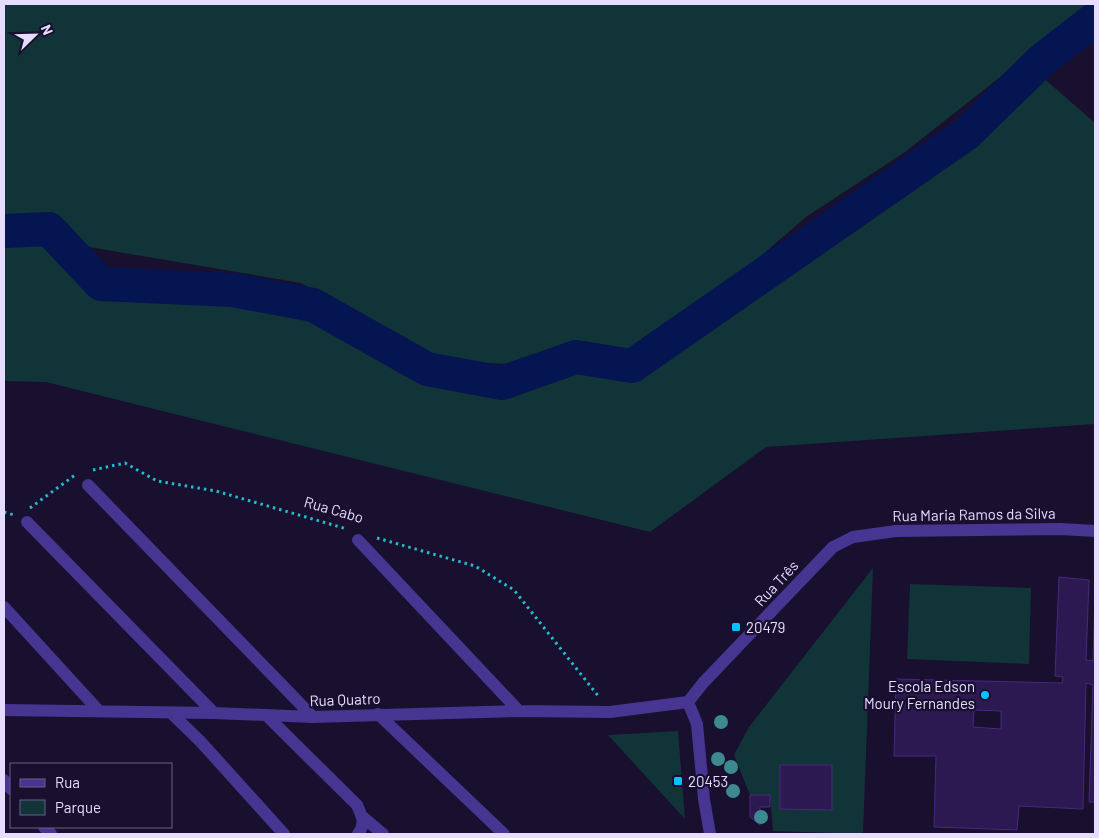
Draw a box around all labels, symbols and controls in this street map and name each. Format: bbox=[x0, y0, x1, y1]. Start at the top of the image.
north arrow bbox=[10, 10, 60, 60]
text: N bbox=[38, 22, 57, 37]
street label: Rua Cabo bbox=[302, 492, 366, 526]
street label: Rua Maria Ramos da Silva bbox=[892, 504, 1056, 524]
street label: Rua Três bbox=[750, 556, 802, 610]
place label: 20479 bbox=[746, 618, 785, 636]
marker: 20479 bbox=[730, 621, 742, 633]
place label: Escola Edson Moury Fernandes bbox=[864, 677, 975, 712]
street label: Rua Quatro bbox=[309, 689, 381, 709]
marker: Escola Edson Moury Fernandes bbox=[979, 689, 991, 701]
legend bbox=[10, 763, 172, 828]
place label: 20453 bbox=[688, 772, 728, 790]
text: Rua bbox=[55, 773, 80, 791]
marker: 20453 bbox=[672, 775, 684, 787]
text: Parque bbox=[55, 798, 101, 816]

